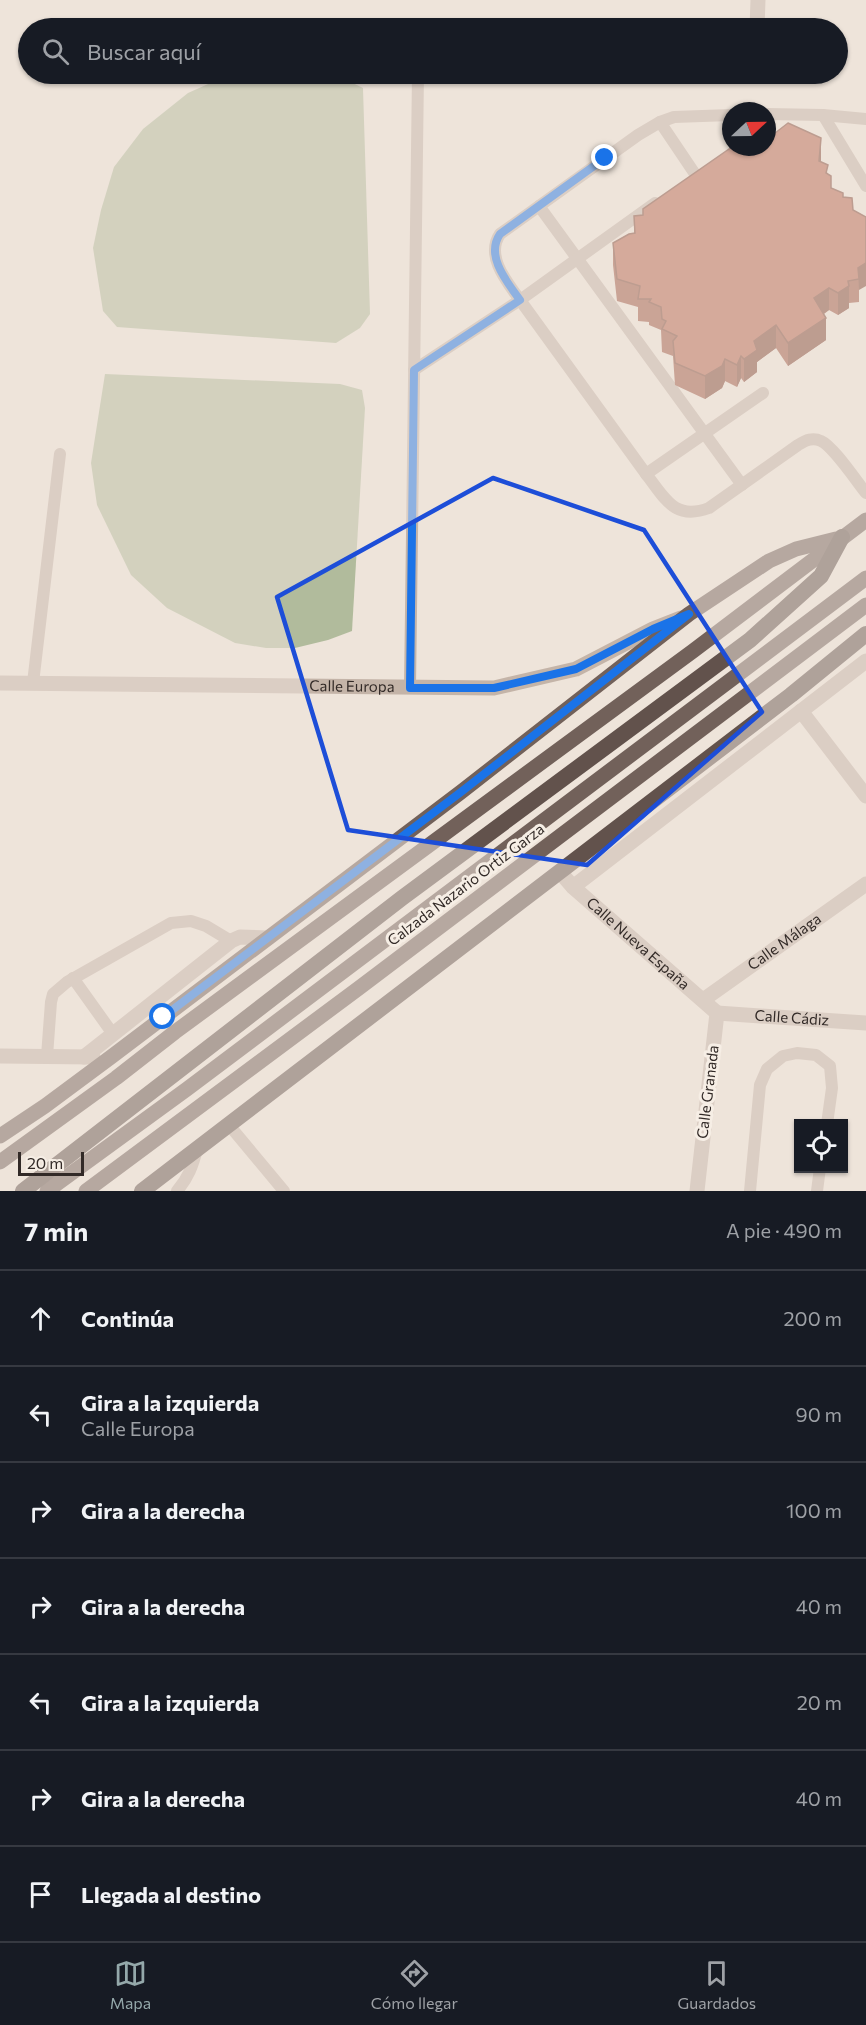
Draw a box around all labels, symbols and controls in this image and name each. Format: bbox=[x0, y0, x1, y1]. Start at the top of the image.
search box bbox=[18, 18, 848, 84]
icon: search bbox=[39, 35, 72, 68]
text: Buscar aquí bbox=[87, 38, 201, 65]
north arrow bbox=[722, 102, 776, 156]
route end bbox=[591, 144, 617, 170]
street label: Calle Europa bbox=[309, 676, 395, 695]
street label: Calzada Nazario Ortiz Garza bbox=[384, 819, 547, 949]
street label: Calle Nueva España bbox=[583, 893, 694, 993]
street label: Calle Málaga bbox=[744, 909, 824, 974]
route start bbox=[149, 1003, 175, 1029]
street label: Calle Cádiz bbox=[754, 1006, 830, 1029]
street label: Calle Granada bbox=[692, 1044, 722, 1140]
map controls bbox=[794, 1119, 848, 1173]
button: locate bbox=[794, 1119, 848, 1173]
scale bar bbox=[18, 1149, 84, 1176]
text: 20 m bbox=[27, 1153, 63, 1172]
text: 7 min bbox=[24, 1215, 88, 1246]
text: A pie · 490 m bbox=[726, 1218, 842, 1242]
icon: ahead bbox=[24, 1302, 57, 1335]
text: Continúa bbox=[81, 1305, 174, 1332]
text: 200 m bbox=[784, 1306, 842, 1330]
text: Gira a la izquierda bbox=[81, 1389, 259, 1416]
icon: left bbox=[24, 1398, 57, 1431]
text: 90 m bbox=[796, 1402, 842, 1426]
text: Calle Europa bbox=[81, 1416, 195, 1440]
icon: right bbox=[24, 1494, 57, 1527]
text: Gira a la derecha bbox=[81, 1497, 245, 1524]
text: 100 m bbox=[786, 1498, 842, 1522]
icon: right bbox=[24, 1590, 57, 1623]
text: Gira a la derecha bbox=[81, 1593, 245, 1620]
text: 40 m bbox=[796, 1594, 842, 1618]
icon: left bbox=[24, 1686, 57, 1719]
text: Gira a la izquierda bbox=[81, 1689, 259, 1716]
text: 20 m bbox=[797, 1690, 842, 1714]
icon: right bbox=[24, 1782, 57, 1815]
text: Gira a la derecha bbox=[81, 1785, 245, 1812]
text: 40 m bbox=[796, 1786, 842, 1810]
icon: arrive bbox=[24, 1878, 57, 1911]
text: Llegada al destino bbox=[81, 1881, 261, 1908]
tab: Mapa bbox=[110, 1957, 151, 2012]
tab: Cómo llegar bbox=[371, 1957, 458, 2012]
tab: Guardados bbox=[677, 1957, 756, 2012]

